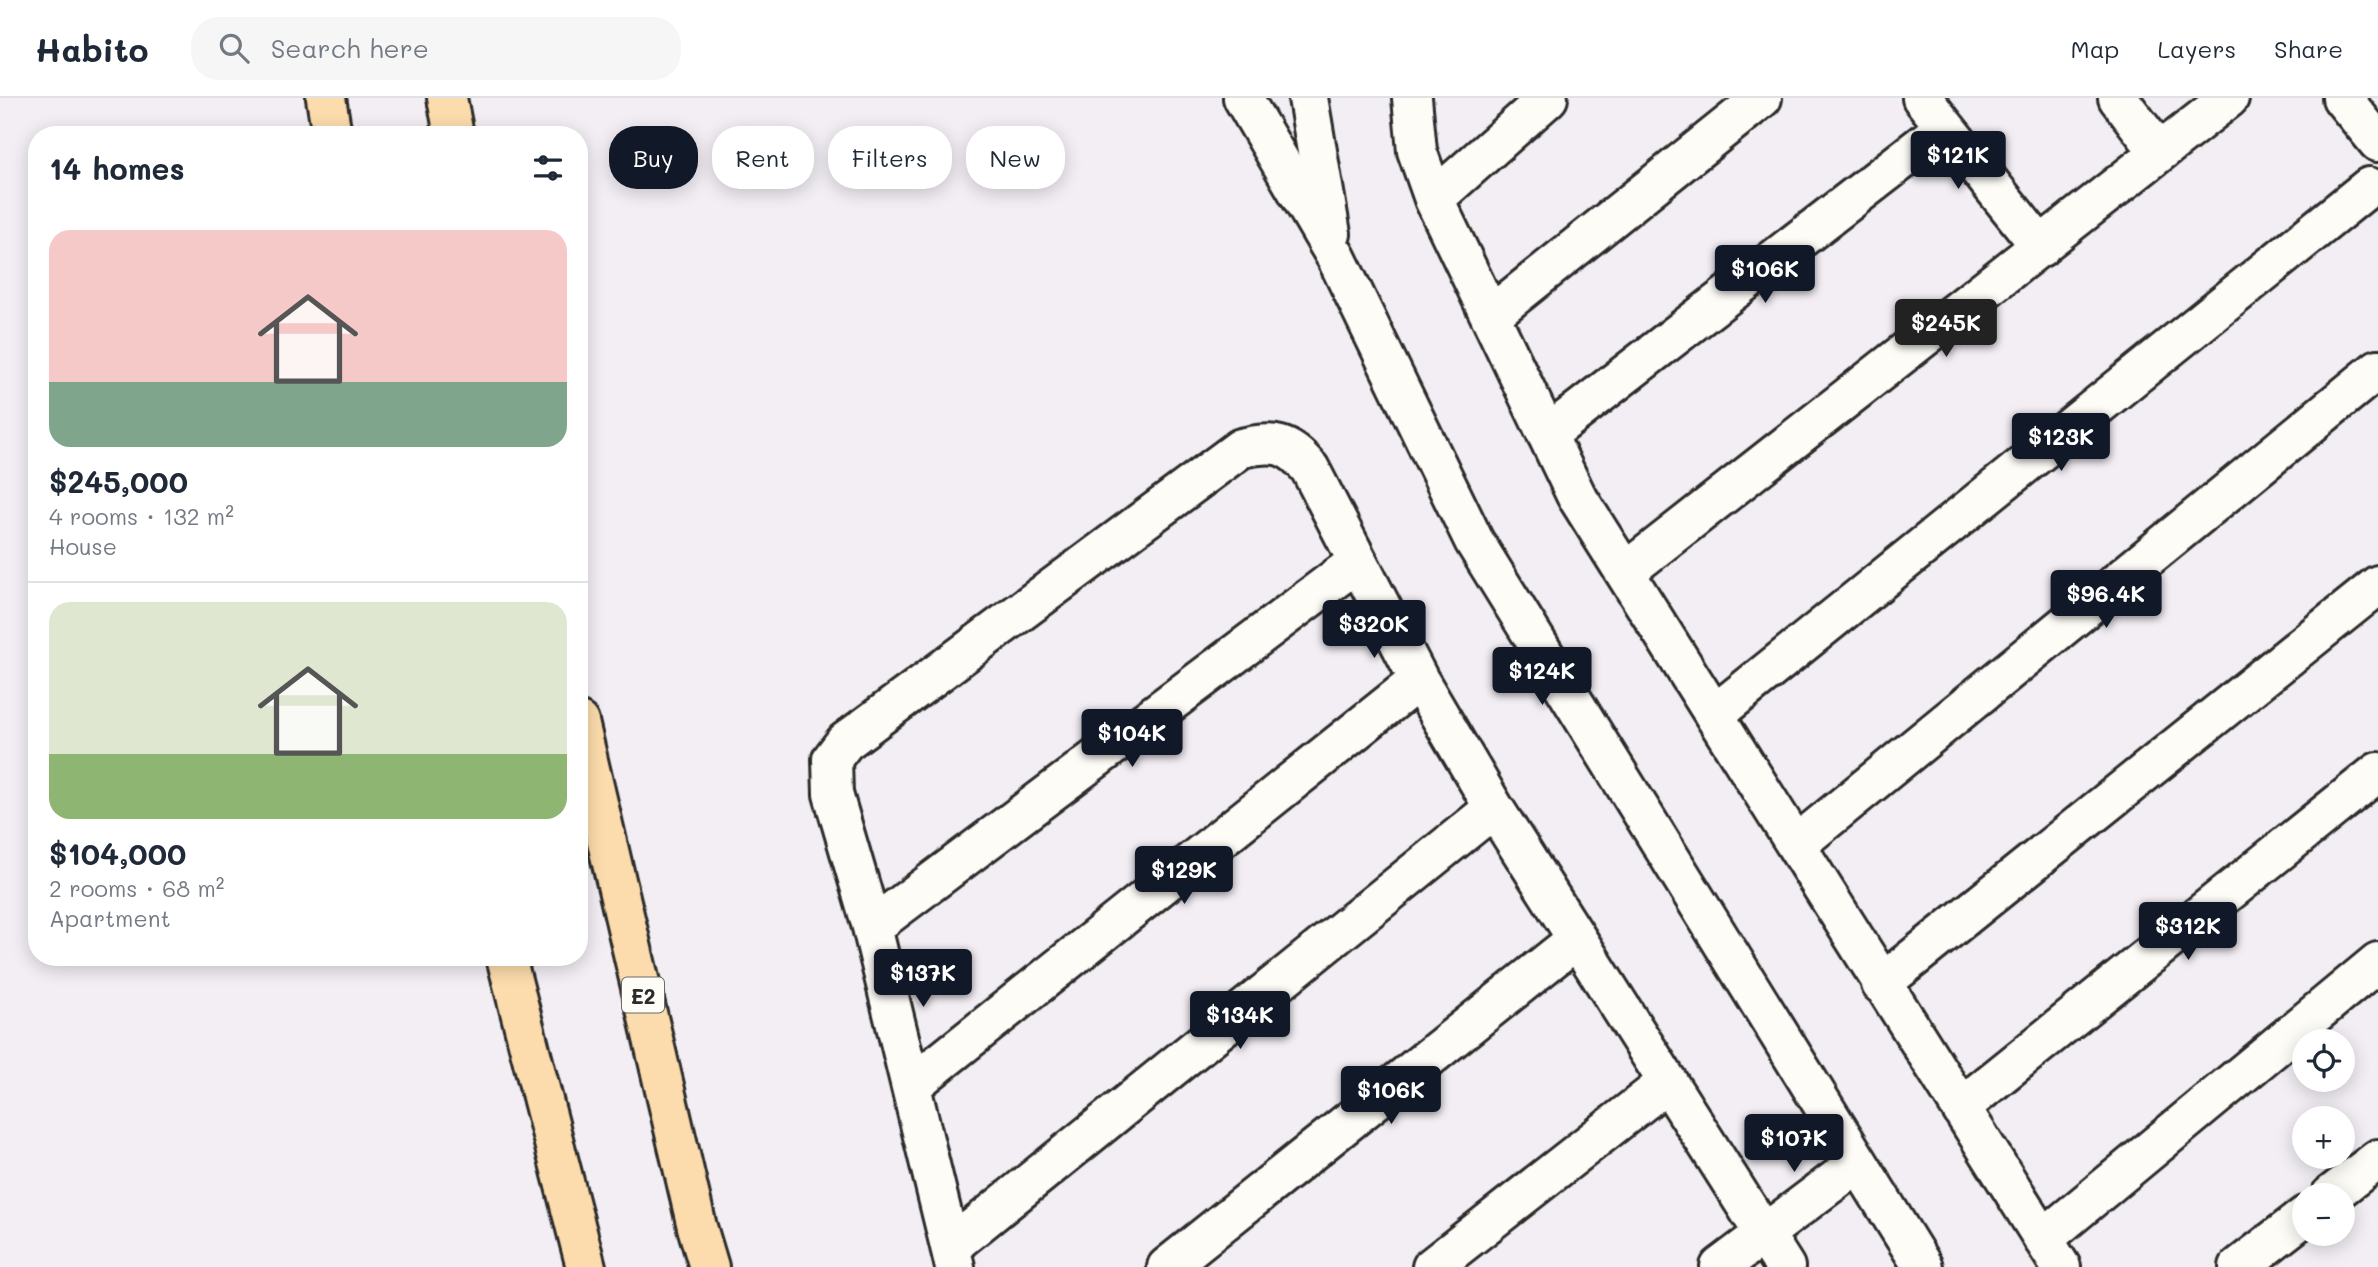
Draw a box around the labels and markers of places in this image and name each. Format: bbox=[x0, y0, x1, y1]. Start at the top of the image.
pin: $121K bbox=[1909, 132, 2007, 191]
pin: $106K bbox=[1716, 246, 1814, 305]
pin: $245K bbox=[1897, 300, 1995, 359]
pin: $123K bbox=[2012, 414, 2110, 473]
pin: $96.4K bbox=[2049, 570, 2163, 630]
pin: $320K bbox=[1325, 601, 1423, 660]
pin: $124K bbox=[1493, 648, 1591, 707]
pin: $104K bbox=[1083, 710, 1181, 769]
pin: $129K bbox=[1135, 846, 1233, 906]
pin: $312K bbox=[2139, 902, 2237, 962]
pin: $137K bbox=[874, 950, 972, 1009]
pin: $134K bbox=[1191, 992, 1289, 1051]
pin: $106K bbox=[1342, 1066, 1440, 1126]
pin: $107K bbox=[1745, 1114, 1843, 1174]

